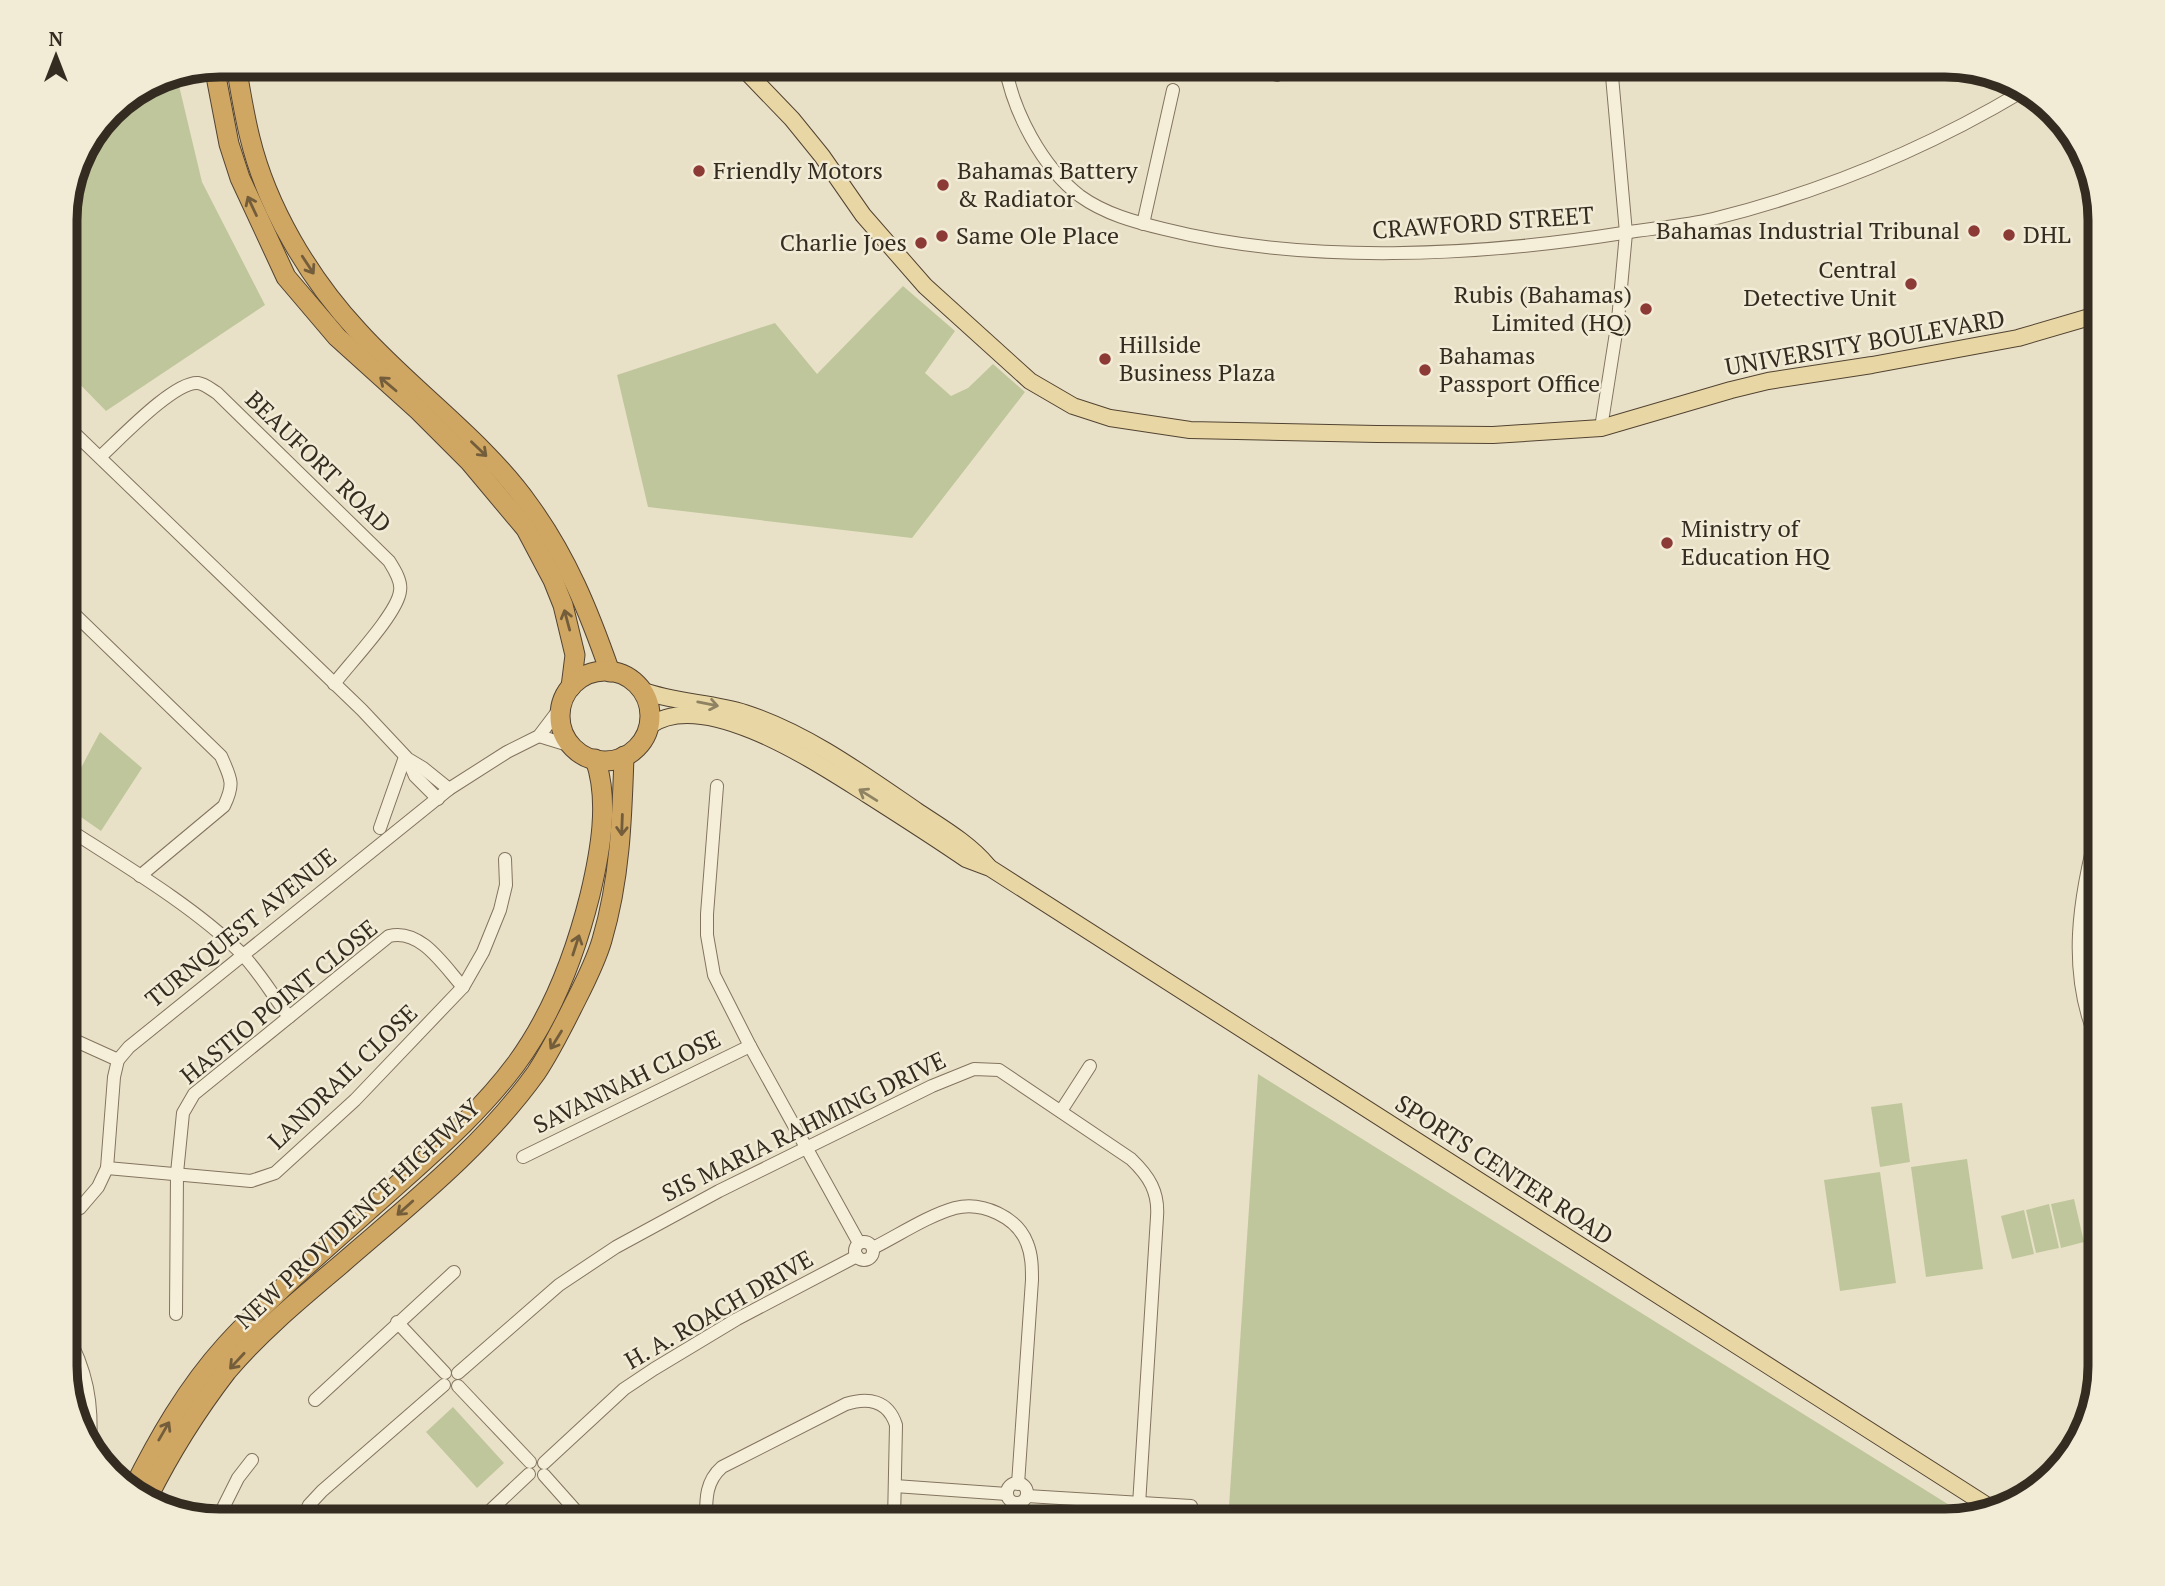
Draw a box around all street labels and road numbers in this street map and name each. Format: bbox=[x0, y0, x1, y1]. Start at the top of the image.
street label: CRAWFORD STREET bbox=[1371, 198, 1595, 246]
street label: UNIVERSITY BOULEVARD bbox=[1722, 302, 2007, 382]
street label: BEAUFORT ROAD bbox=[239, 383, 399, 539]
street label: TURNQUEST AVENUE bbox=[138, 840, 342, 1014]
street label: HASTIO POINT CLOSE bbox=[173, 912, 384, 1091]
street label: LANDRAIL CLOSE bbox=[261, 997, 424, 1156]
street label: SAVANNAH CLOSE bbox=[528, 1022, 726, 1140]
street label: SIS MARIA RAHMING DRIVE bbox=[656, 1043, 951, 1209]
street label: SPORTS CENTER ROAD bbox=[1390, 1087, 1620, 1252]
street label: NEW PROVIDENCE HIGHWAY bbox=[228, 1091, 487, 1335]
street label: H. A. ROACH DRIVE bbox=[618, 1242, 819, 1376]

